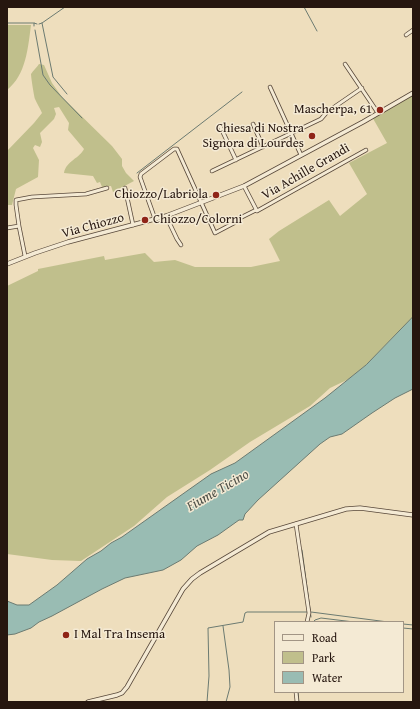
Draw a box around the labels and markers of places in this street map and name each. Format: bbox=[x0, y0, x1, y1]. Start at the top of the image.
place label: Mascherpa, 61 bbox=[294, 102, 372, 118]
marker: Mascherpa, 61 bbox=[375, 105, 385, 115]
place label: Chiesa di Nostra Signora di Lourdes bbox=[202, 121, 304, 152]
marker: Chiesa di Nostra Signora di Lourdes bbox=[307, 131, 317, 141]
place label: Chiozzo/Labriola bbox=[115, 187, 208, 203]
marker: Chiozzo/Labriola bbox=[211, 190, 221, 200]
place label: Chiozzo/Colorni bbox=[153, 212, 242, 228]
marker: Chiozzo/Colorni bbox=[140, 215, 150, 225]
place label: I Mal Tra Insema bbox=[74, 627, 165, 643]
marker: I Mal Tra Insema bbox=[61, 630, 71, 640]

